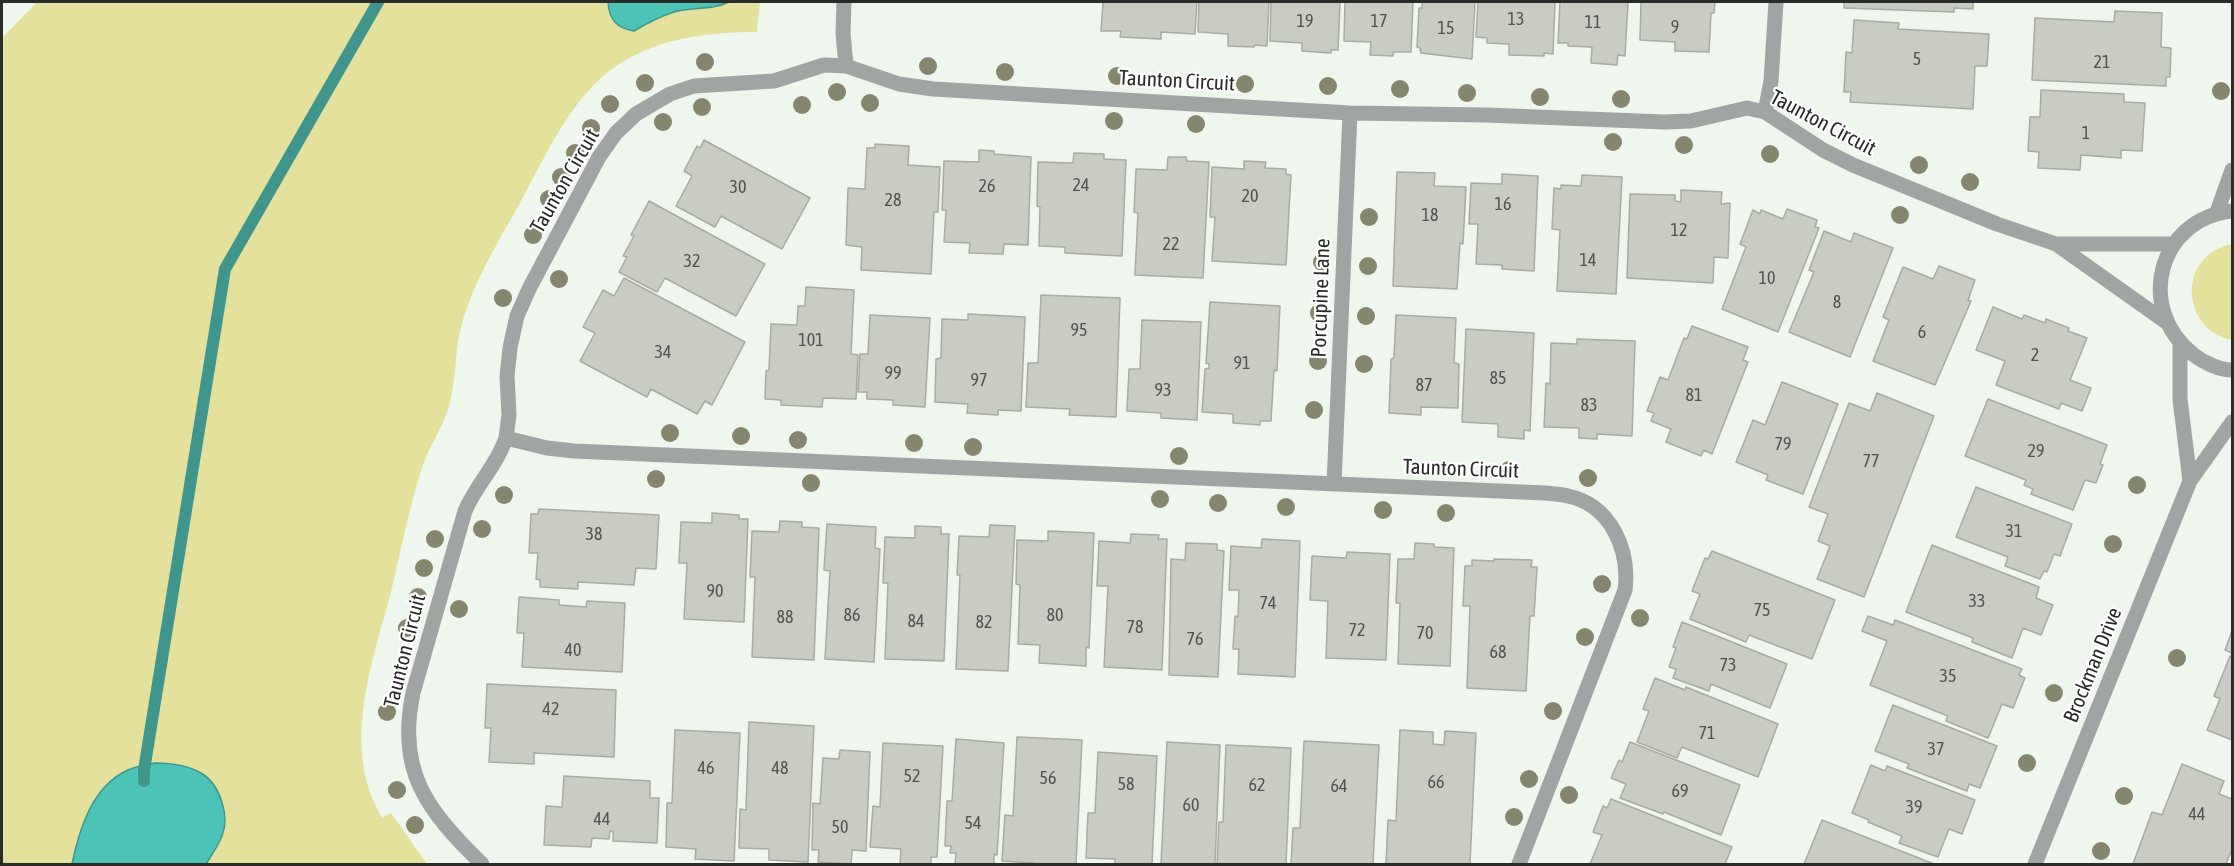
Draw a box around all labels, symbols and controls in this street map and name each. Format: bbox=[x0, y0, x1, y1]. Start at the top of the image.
house number: 13 bbox=[1508, 8, 1524, 30]
house number: 19 bbox=[1297, 10, 1313, 32]
house number: 17 bbox=[1371, 10, 1387, 32]
house number: 11 bbox=[1585, 11, 1601, 33]
house number: 9 bbox=[1671, 16, 1679, 38]
house number: 15 bbox=[1438, 17, 1454, 39]
house number: 5 bbox=[1913, 48, 1921, 70]
house number: 21 bbox=[2094, 51, 2110, 73]
street label: Taunton Circuit bbox=[1118, 65, 1236, 97]
street label: Taunton Circuit bbox=[1766, 85, 1880, 161]
house number: 1 bbox=[2082, 122, 2090, 144]
street label: Taunton Circuit bbox=[525, 125, 605, 237]
house number: 24 bbox=[1073, 174, 1089, 196]
house number: 26 bbox=[979, 175, 995, 197]
house number: 30 bbox=[730, 176, 746, 198]
house number: 20 bbox=[1242, 185, 1258, 207]
house number: 28 bbox=[885, 189, 901, 211]
house number: 16 bbox=[1495, 193, 1511, 215]
house number: 18 bbox=[1422, 204, 1438, 226]
house number: 12 bbox=[1671, 219, 1687, 241]
house number: 22 bbox=[1163, 233, 1179, 255]
street label: Porcupine Lane bbox=[1306, 238, 1336, 358]
house number: 14 bbox=[1580, 249, 1596, 271]
house number: 32 bbox=[684, 250, 700, 272]
house number: 10 bbox=[1759, 267, 1775, 289]
house number: 8 bbox=[1833, 291, 1841, 313]
house number: 95 bbox=[1071, 319, 1087, 341]
house number: 6 bbox=[1918, 321, 1926, 343]
house number: 101 bbox=[798, 329, 824, 351]
house number: 34 bbox=[655, 341, 671, 363]
house number: 2 bbox=[2031, 344, 2039, 366]
house number: 91 bbox=[1234, 352, 1250, 374]
house number: 99 bbox=[885, 362, 901, 384]
house number: 85 bbox=[1490, 367, 1506, 389]
house number: 97 bbox=[971, 369, 987, 391]
house number: 87 bbox=[1416, 374, 1432, 396]
house number: 93 bbox=[1155, 379, 1171, 401]
house number: 81 bbox=[1686, 384, 1702, 406]
house number: 83 bbox=[1581, 394, 1597, 416]
house number: 79 bbox=[1775, 433, 1791, 455]
house number: 29 bbox=[2028, 440, 2044, 462]
house number: 77 bbox=[1863, 450, 1879, 472]
street label: Taunton Circuit bbox=[1403, 454, 1519, 484]
house number: 31 bbox=[2006, 520, 2022, 542]
house number: 38 bbox=[586, 523, 602, 545]
house number: 90 bbox=[707, 580, 723, 602]
house number: 33 bbox=[1969, 590, 1985, 612]
street label: Taunton Circuit bbox=[379, 592, 431, 710]
house number: 74 bbox=[1260, 592, 1276, 614]
house number: 75 bbox=[1754, 599, 1770, 621]
house number: 86 bbox=[844, 604, 860, 626]
house number: 80 bbox=[1047, 604, 1063, 626]
street label: Brockman Drive bbox=[2059, 604, 2127, 726]
house number: 88 bbox=[777, 606, 793, 628]
house number: 84 bbox=[908, 610, 924, 632]
house number: 82 bbox=[976, 611, 992, 633]
house number: 78 bbox=[1127, 616, 1143, 638]
house number: 72 bbox=[1349, 619, 1365, 641]
house number: 70 bbox=[1417, 622, 1433, 644]
house number: 76 bbox=[1187, 628, 1203, 650]
house number: 40 bbox=[565, 639, 581, 661]
house number: 68 bbox=[1490, 641, 1506, 663]
house number: 73 bbox=[1720, 654, 1736, 676]
house number: 35 bbox=[1940, 665, 1956, 687]
house number: 42 bbox=[543, 698, 559, 720]
house number: 71 bbox=[1699, 722, 1715, 744]
house number: 37 bbox=[1928, 738, 1944, 760]
house number: 46 bbox=[698, 757, 714, 779]
house number: 48 bbox=[772, 757, 788, 779]
house number: 52 bbox=[904, 765, 920, 787]
house number: 56 bbox=[1040, 767, 1056, 789]
house number: 66 bbox=[1428, 771, 1444, 793]
house number: 58 bbox=[1118, 773, 1134, 795]
house number: 62 bbox=[1249, 774, 1265, 796]
house number: 64 bbox=[1331, 775, 1347, 797]
house number: 69 bbox=[1672, 780, 1688, 802]
house number: 60 bbox=[1183, 794, 1199, 816]
house number: 39 bbox=[1906, 796, 1922, 818]
house number: 44 bbox=[2189, 803, 2205, 825]
house number: 44 bbox=[594, 808, 610, 830]
house number: 54 bbox=[965, 812, 981, 834]
house number: 50 bbox=[832, 816, 848, 838]

